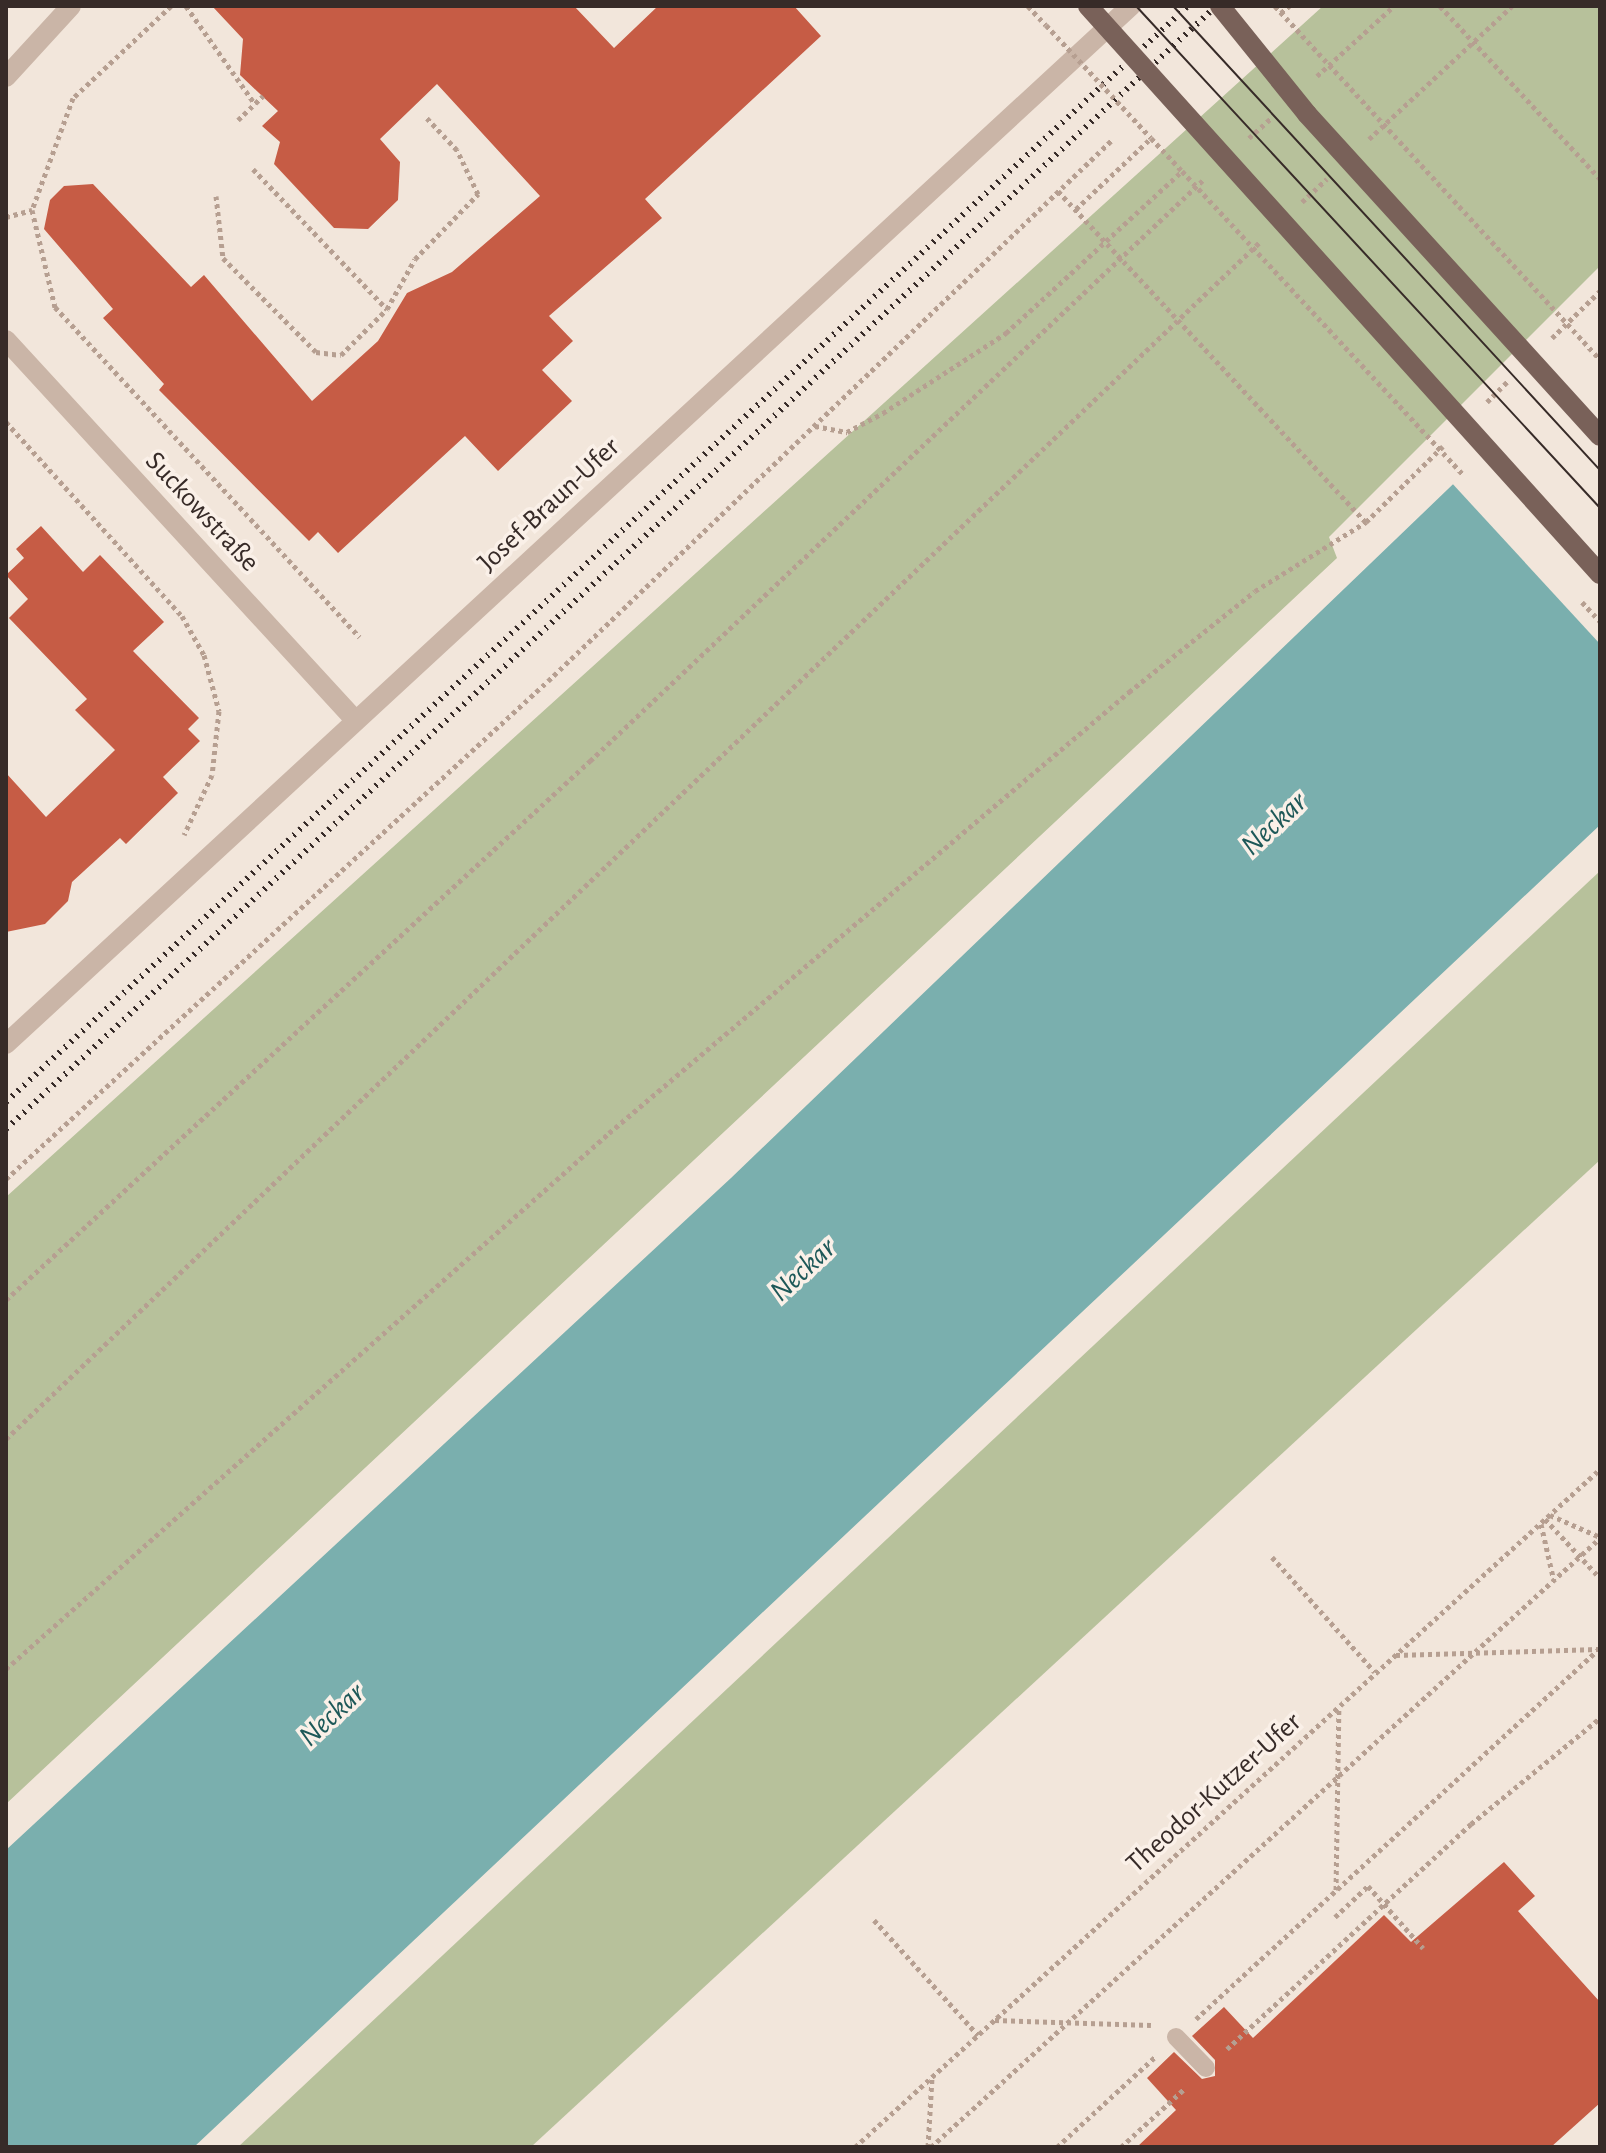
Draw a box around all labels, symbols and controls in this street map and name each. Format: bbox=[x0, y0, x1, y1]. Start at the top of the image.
street label: Josef-Braun-Ufer bbox=[471, 431, 627, 579]
street label: Suckowstraße bbox=[138, 445, 266, 579]
water label: Neckar bbox=[1234, 785, 1314, 863]
water label: Neckar bbox=[763, 1231, 843, 1309]
water label: Neckar bbox=[292, 1676, 372, 1754]
street label: Theodor-Kutzer-Ufer bbox=[1120, 1706, 1308, 1880]

